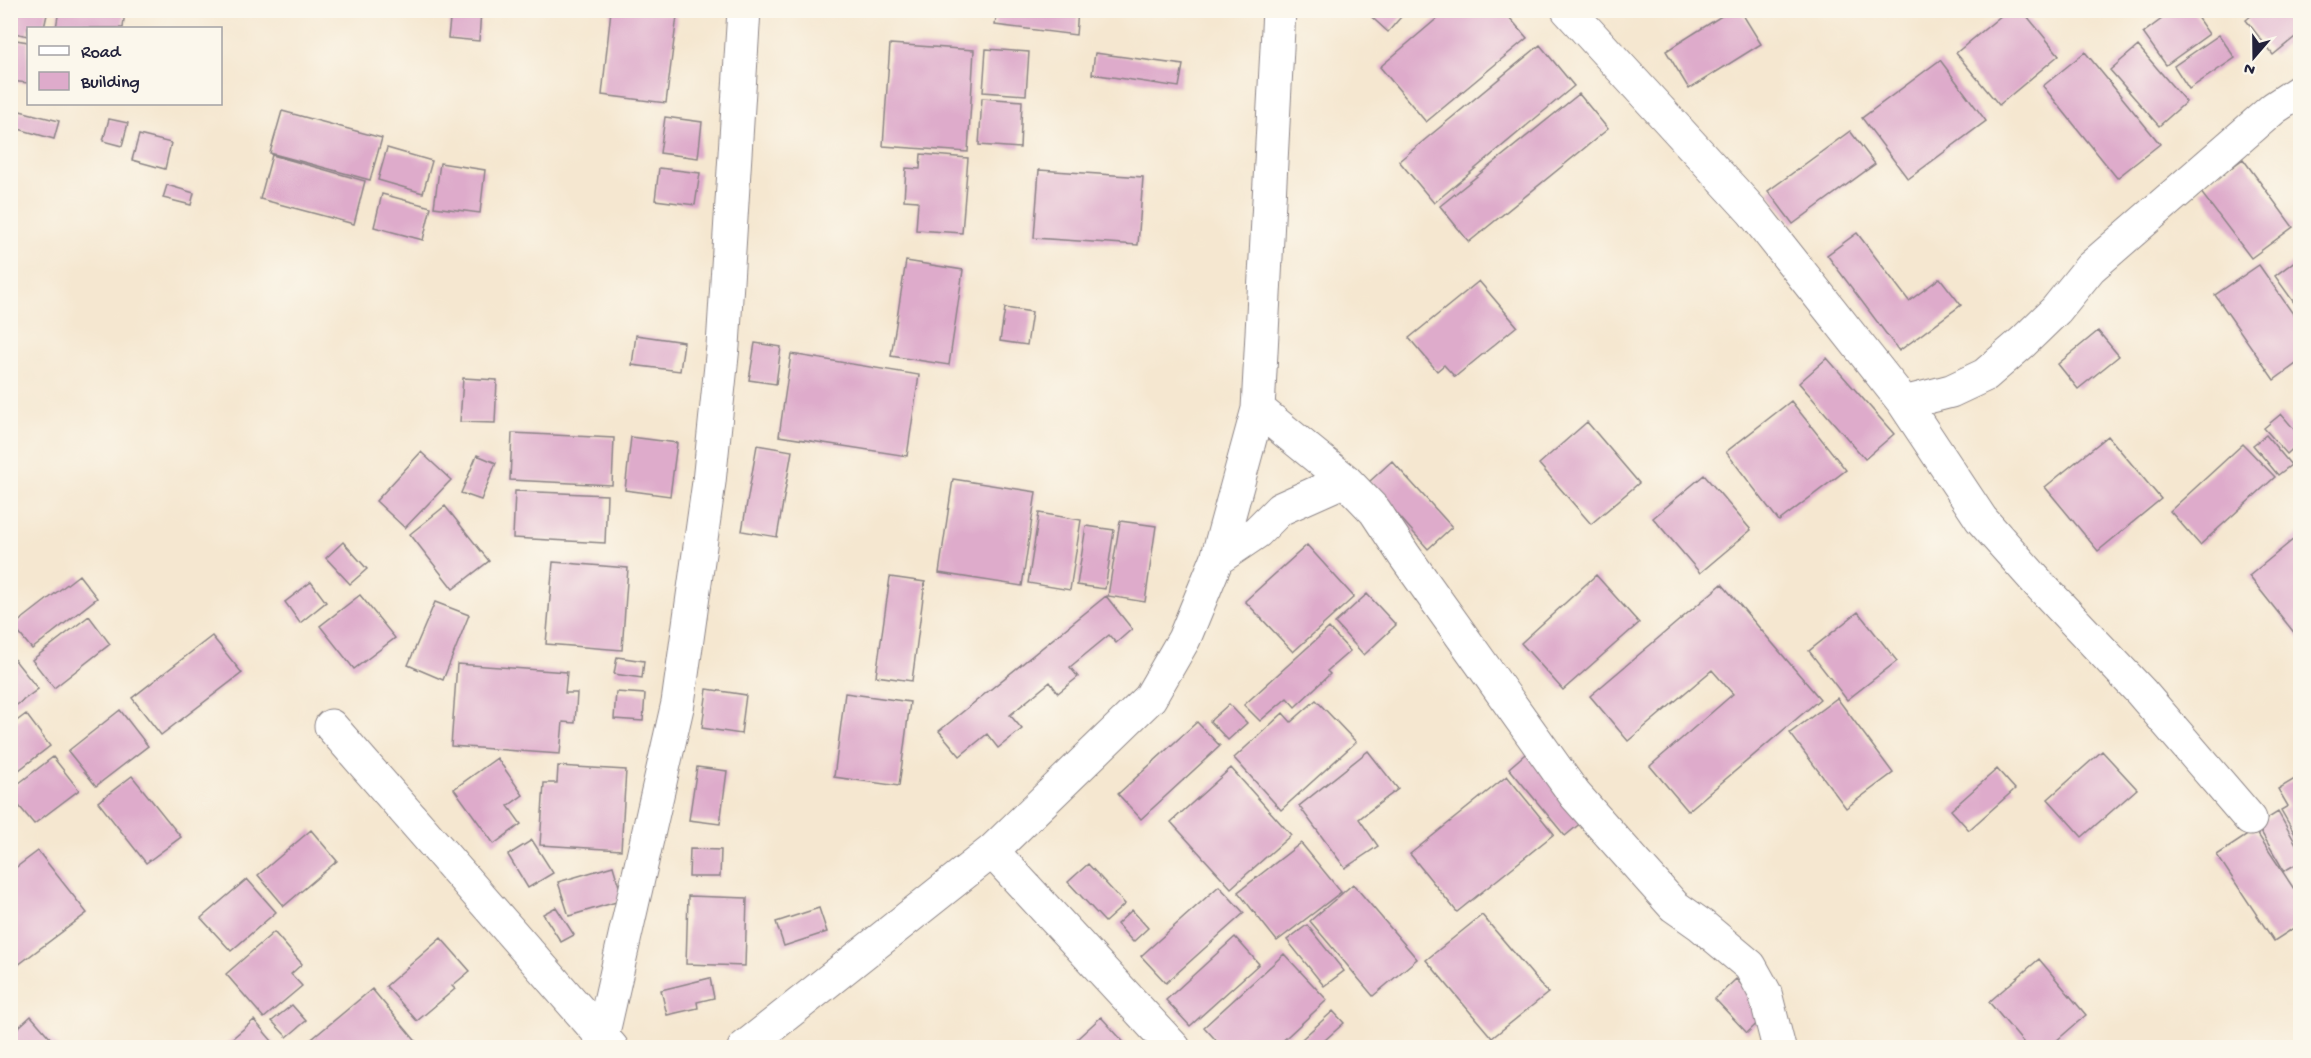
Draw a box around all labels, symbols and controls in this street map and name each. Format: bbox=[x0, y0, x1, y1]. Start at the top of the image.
legend bbox=[27, 27, 222, 105]
north arrow bbox=[2224, 27, 2284, 87]
text: Road bbox=[81, 43, 122, 64]
text: N bbox=[2241, 57, 2258, 79]
text: Building bbox=[80, 73, 140, 94]

